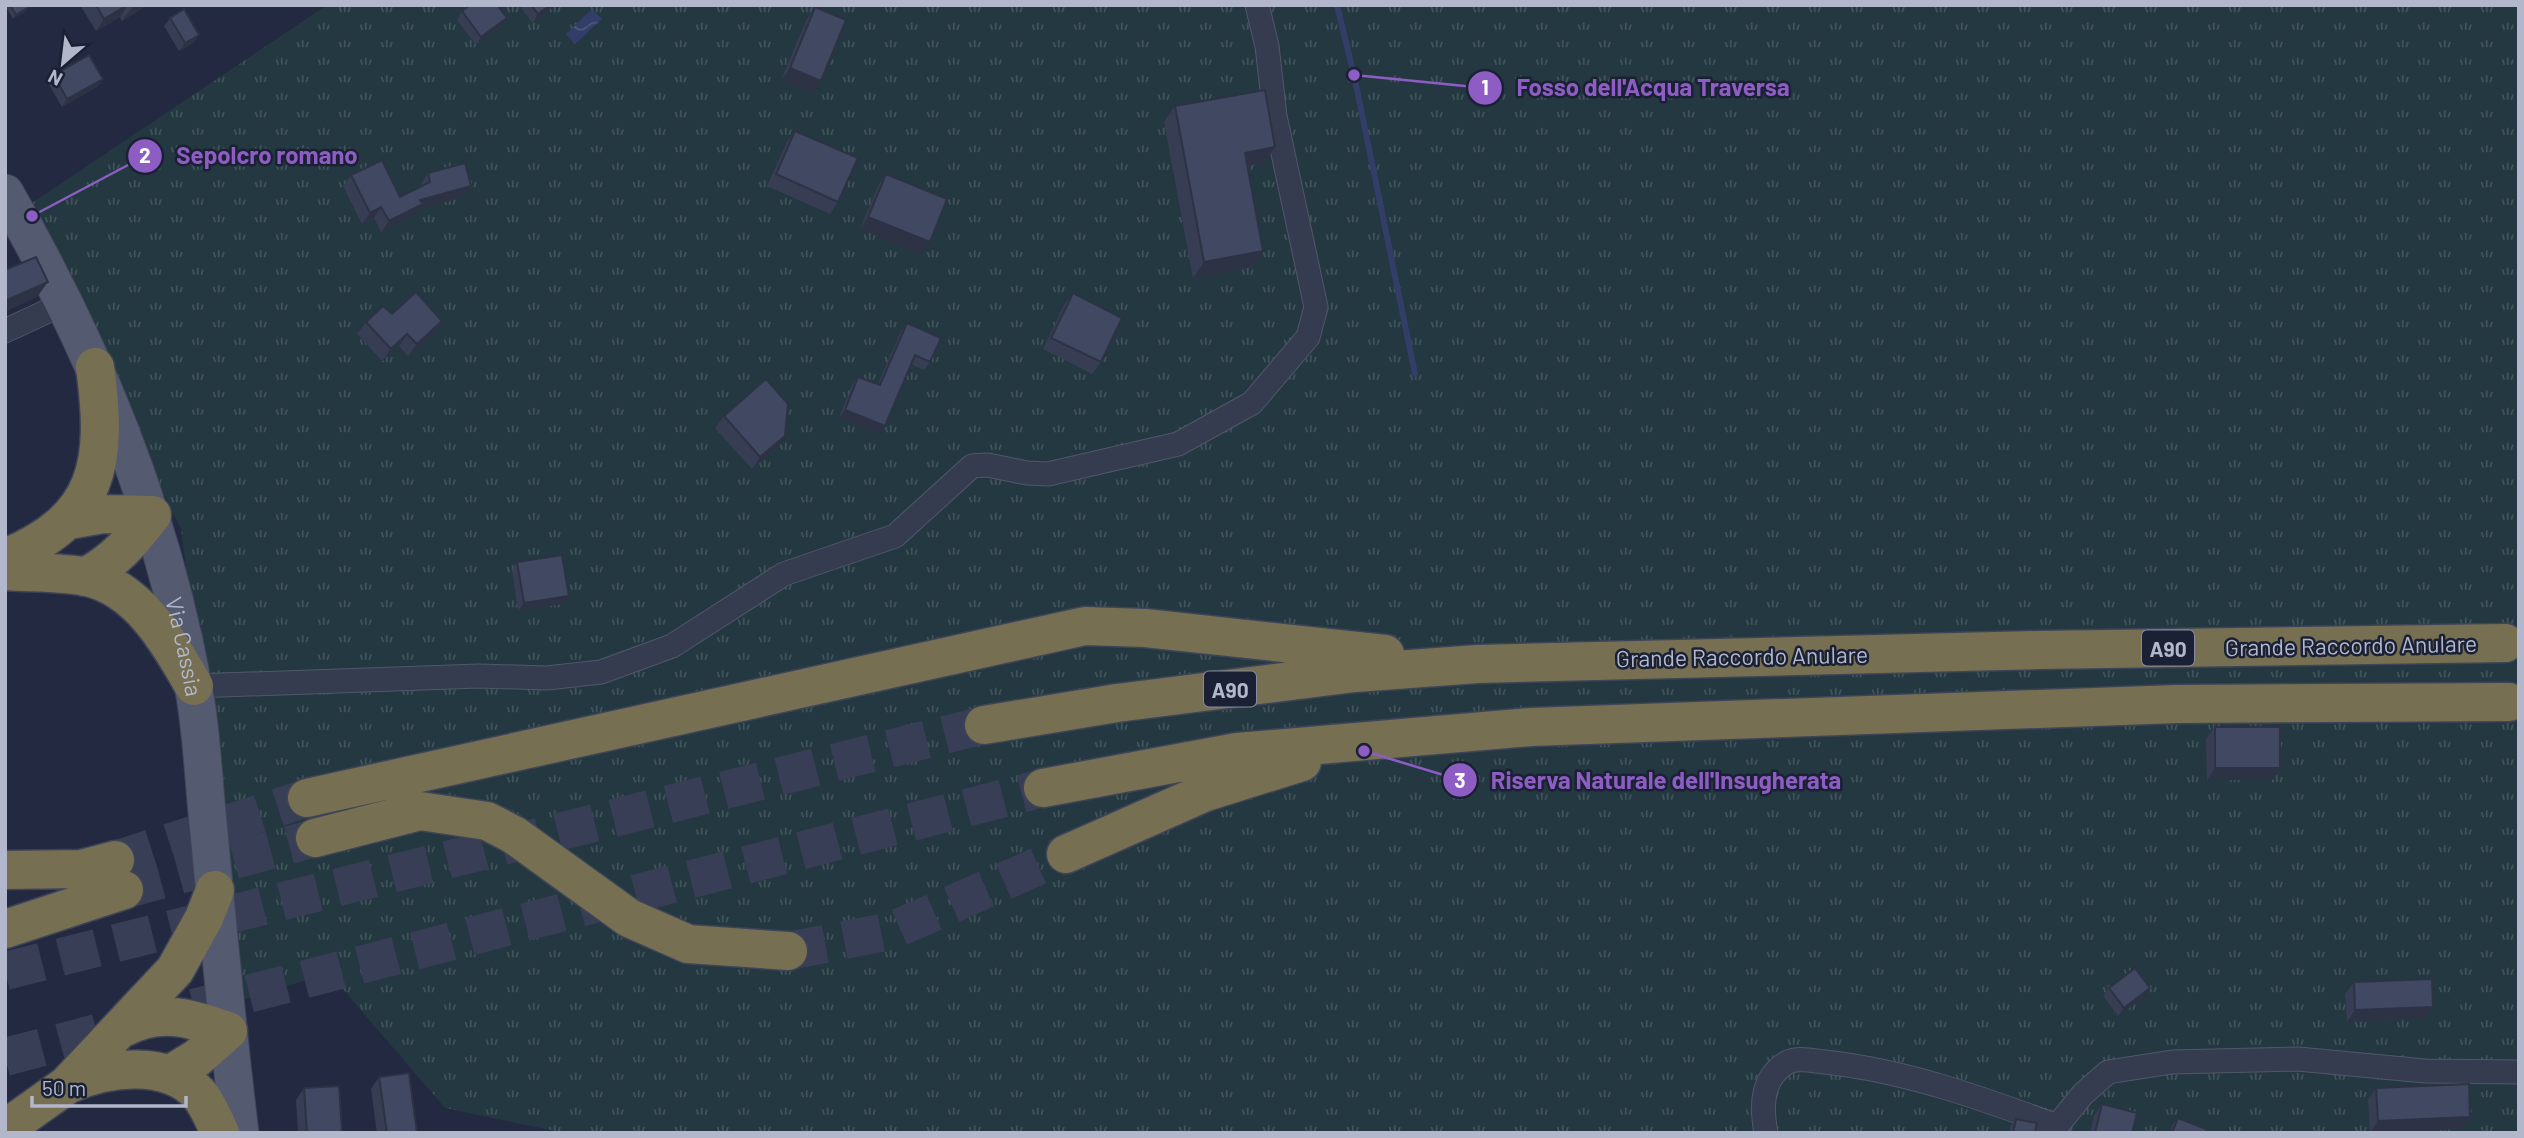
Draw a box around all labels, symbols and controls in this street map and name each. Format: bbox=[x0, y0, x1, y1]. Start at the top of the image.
north arrow bbox=[28, 28, 98, 98]
text: N bbox=[44, 65, 66, 92]
callout: Fosso dell'Acqua Traversa bbox=[1468, 65, 1804, 110]
text: Fosso dell'Acqua Traversa bbox=[1516, 72, 1790, 101]
text: 1 bbox=[1481, 74, 1489, 99]
callout: Sepolcro romano bbox=[127, 133, 372, 178]
text: Sepolcro romano bbox=[176, 140, 358, 169]
text: 2 bbox=[139, 142, 151, 167]
street label: Via Cassia bbox=[160, 594, 209, 699]
street label: Grande Raccordo Anulare bbox=[2225, 629, 2477, 661]
road number: A90 bbox=[2142, 630, 2194, 666]
street label: Grande Raccordo Anulare bbox=[1616, 640, 1868, 672]
road number: A90 bbox=[1204, 672, 1256, 706]
callout: Riserva Naturale dell'Insugherata bbox=[1442, 758, 1856, 803]
text: Riserva Naturale dell'Insugherata bbox=[1491, 765, 1841, 794]
text: 3 bbox=[1454, 767, 1466, 792]
scale bar bbox=[32, 1064, 186, 1108]
text: 50 m bbox=[42, 1075, 86, 1100]

